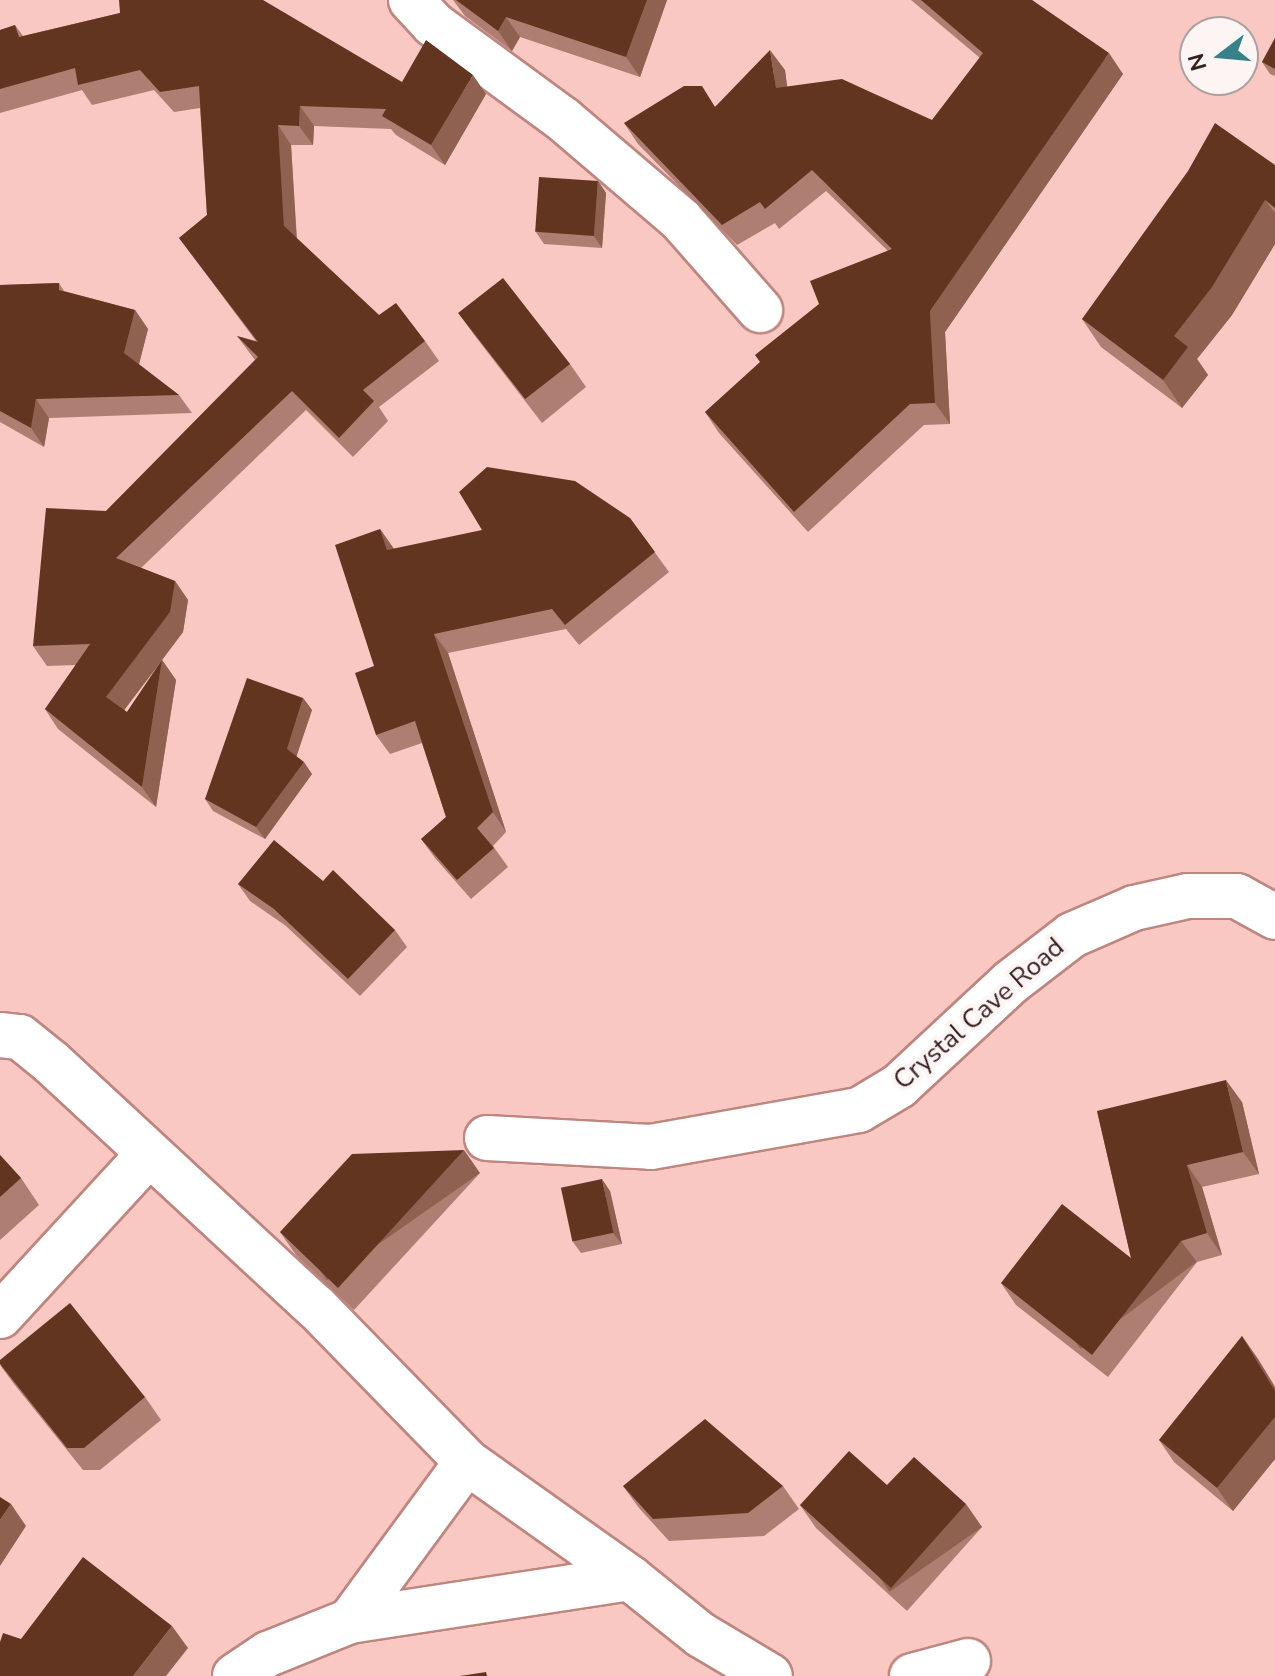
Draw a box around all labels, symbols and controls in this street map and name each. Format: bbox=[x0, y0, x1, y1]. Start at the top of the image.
north arrow bbox=[1179, 16, 1259, 96]
text: N bbox=[1181, 50, 1215, 74]
street label: Crystal Cave Road bbox=[888, 932, 1070, 1096]

